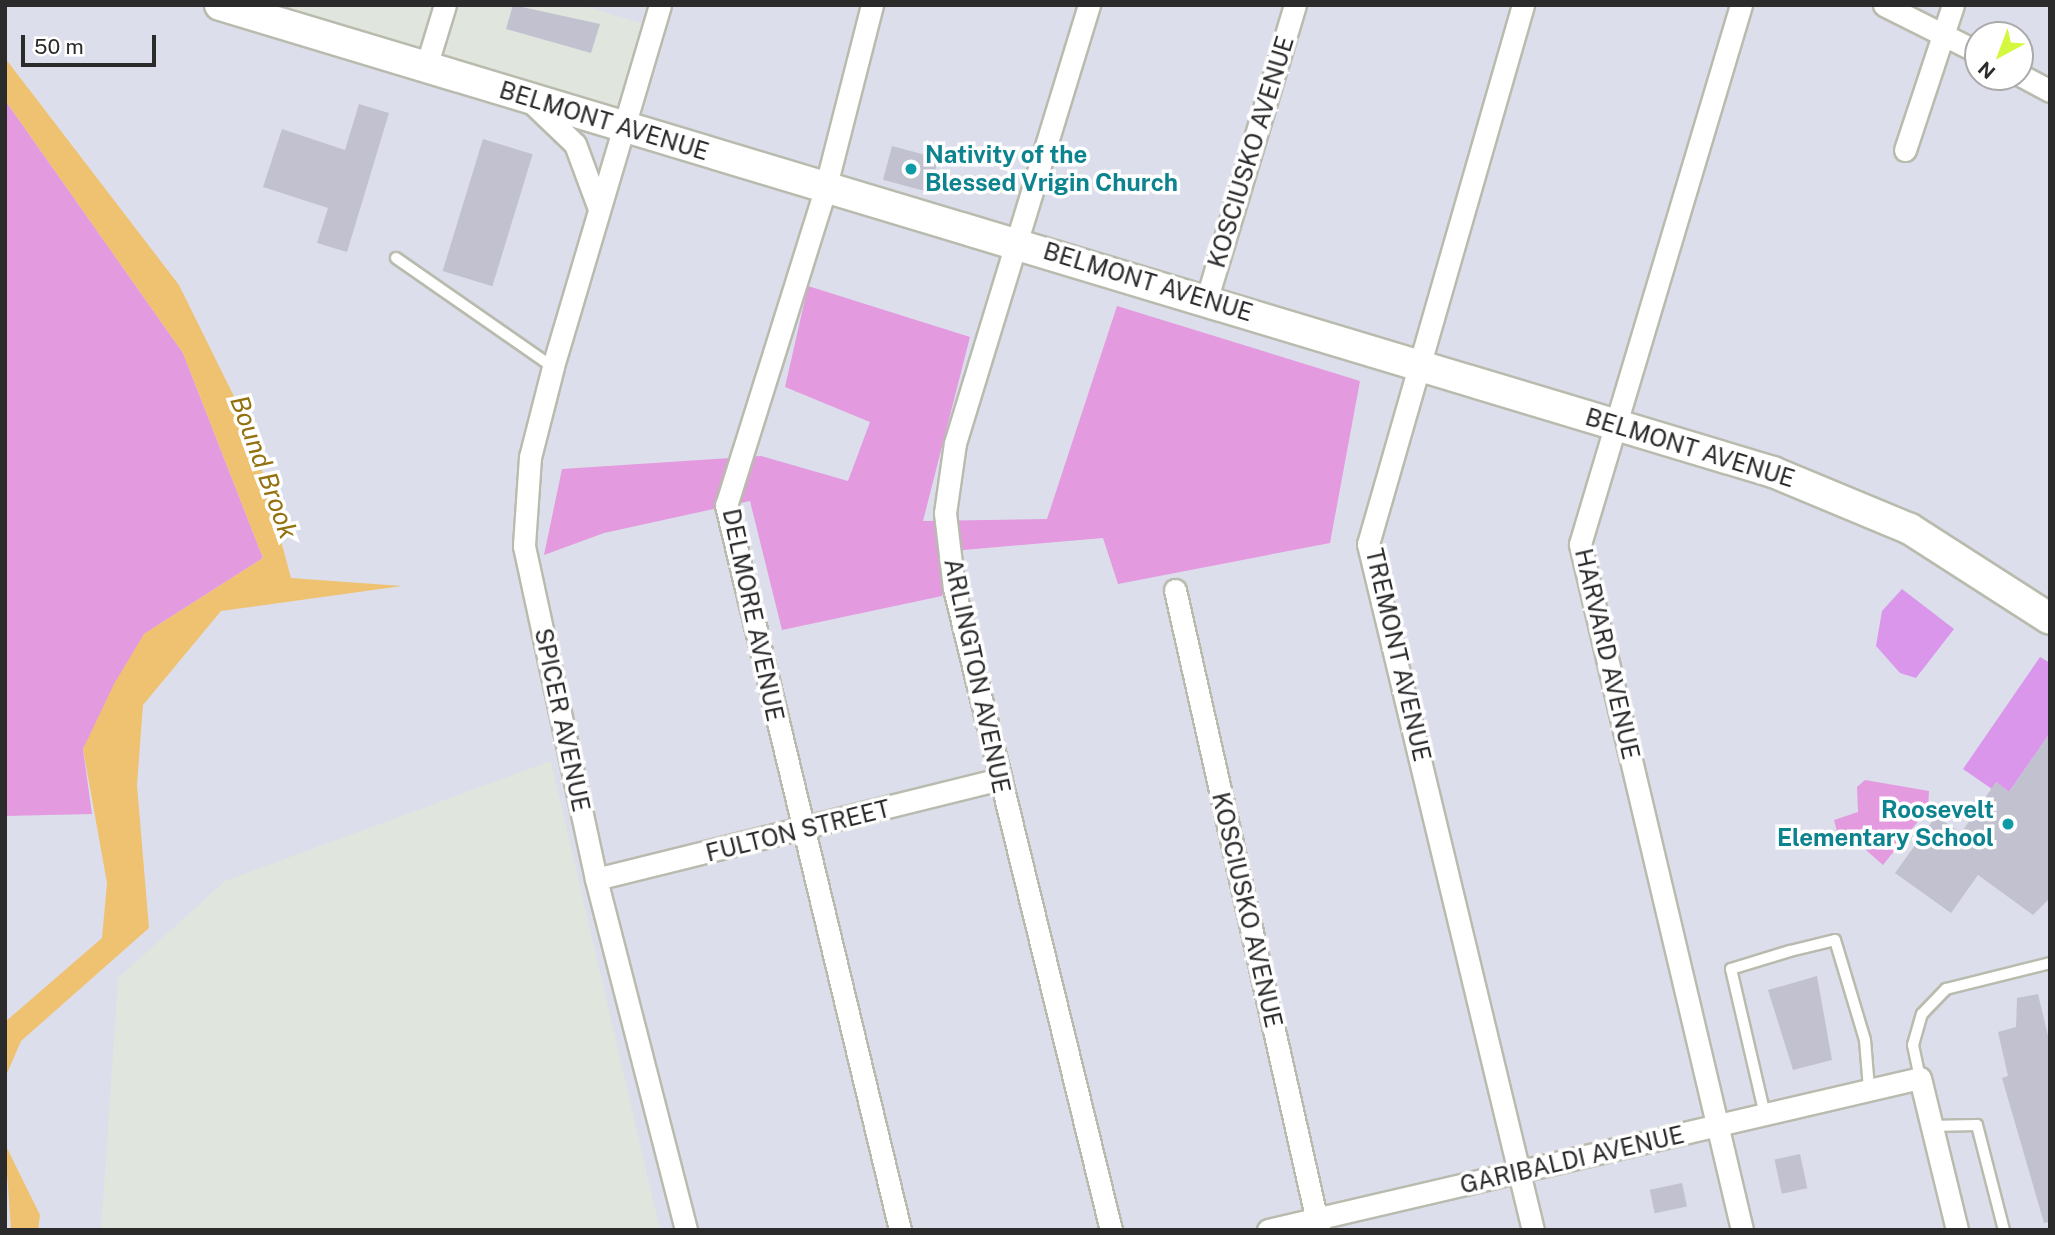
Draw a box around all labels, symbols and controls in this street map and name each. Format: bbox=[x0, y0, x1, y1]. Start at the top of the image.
scale bar bbox=[24, 21, 159, 65]
north arrow bbox=[1964, 21, 2034, 91]
street label: KOSCIUSKO AVENUE bbox=[1202, 33, 1300, 271]
text: 50 m bbox=[34, 34, 84, 59]
text: N bbox=[1974, 57, 1999, 84]
street label: BELMONT AVENUE bbox=[496, 75, 712, 167]
place label: Nativity of the Blessed Vrigin Church bbox=[925, 141, 1178, 197]
marker: Nativity of the Blessed Vrigin Church bbox=[903, 161, 919, 177]
street label: BELMONT AVENUE bbox=[1040, 236, 1256, 328]
water label: Bound Brook bbox=[224, 391, 304, 543]
street label: BELMONT AVENUE bbox=[1582, 402, 1798, 494]
street label: DELMORE AVENUE bbox=[716, 506, 790, 724]
street label: TREMONT AVENUE bbox=[1359, 546, 1437, 764]
street label: HARVARD AVENUE bbox=[1569, 546, 1645, 762]
street label: ARLINGTON AVENUE bbox=[938, 556, 1016, 796]
street label: SPICER AVENUE bbox=[528, 626, 596, 814]
street label: KOSCIUSKO AVENUE bbox=[1206, 790, 1288, 1030]
street label: FULTON STREET bbox=[703, 794, 893, 868]
place label: Roosevelt Elementary School bbox=[1777, 796, 1994, 852]
marker: Roosevelt Elementary School bbox=[2000, 816, 2016, 832]
street label: GARIBALDI AVENUE bbox=[1457, 1120, 1687, 1200]

